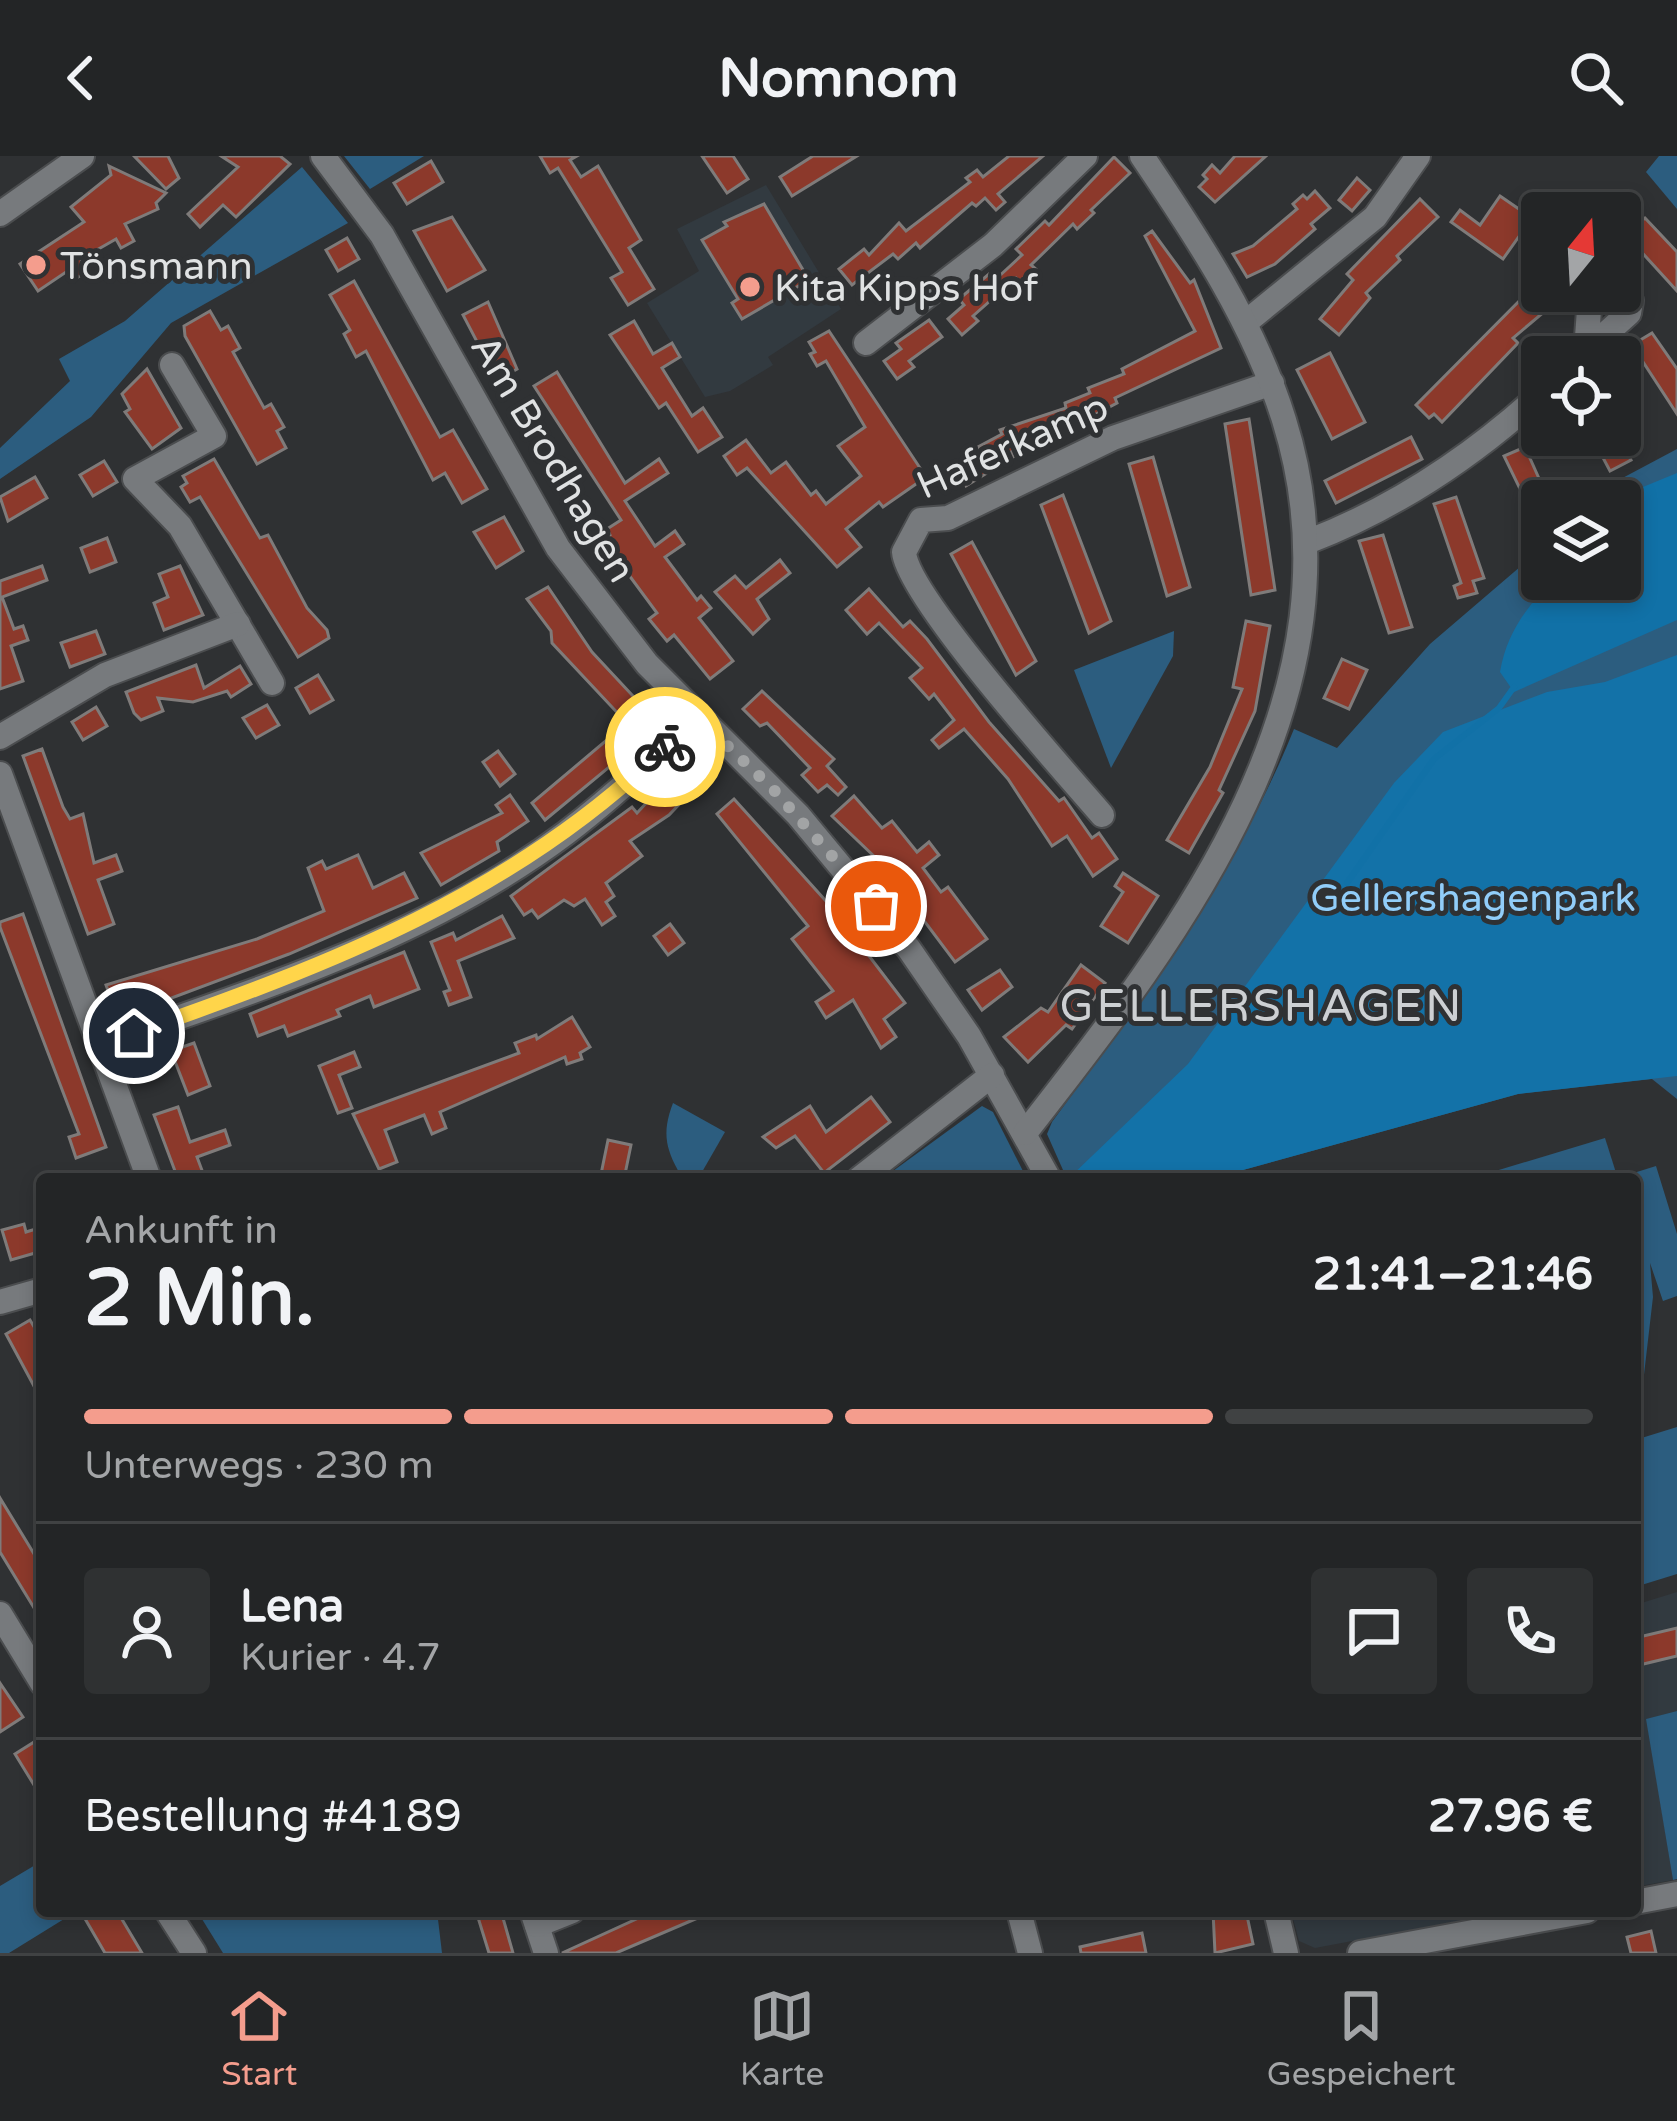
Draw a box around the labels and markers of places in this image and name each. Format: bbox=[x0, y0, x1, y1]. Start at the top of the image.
place label: Tönsmann bbox=[60, 243, 253, 290]
marker: Tönsmann bbox=[23, 252, 49, 278]
place label: Kita Kipps Hof bbox=[774, 265, 1038, 312]
marker: Kita Kipps Hof bbox=[737, 274, 763, 300]
pin bbox=[825, 855, 927, 957]
pin bbox=[83, 982, 185, 1084]

